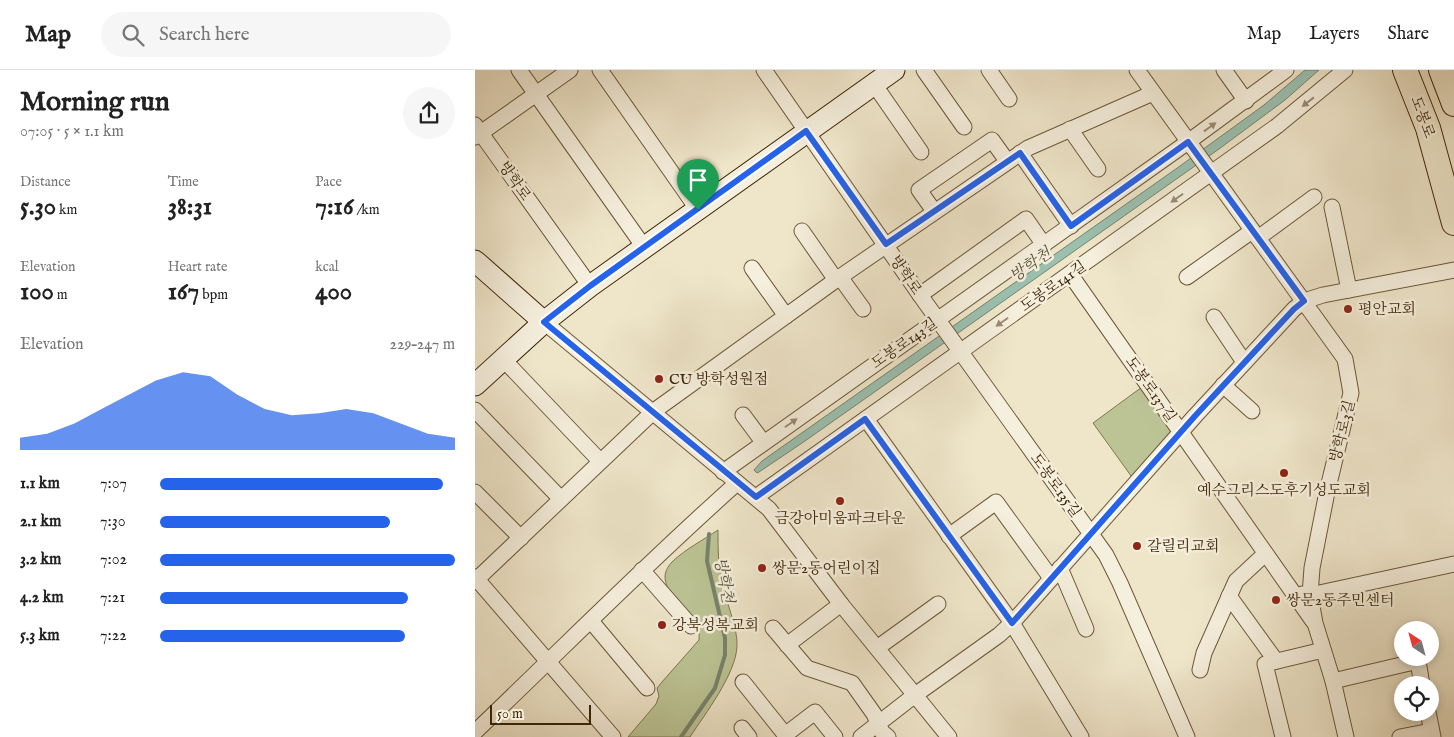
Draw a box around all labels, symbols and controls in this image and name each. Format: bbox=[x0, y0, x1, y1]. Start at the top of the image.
search box bbox=[101, 12, 451, 57]
text: Map bbox=[25, 19, 71, 50]
icon: search bbox=[119, 21, 147, 49]
text: Search here bbox=[159, 23, 250, 47]
text: Map bbox=[1247, 23, 1281, 46]
text: Layers bbox=[1309, 23, 1360, 46]
text: Share bbox=[1388, 23, 1429, 46]
text: Morning run bbox=[20, 85, 170, 120]
button: share bbox=[403, 87, 455, 139]
street label: 도봉로 bbox=[1406, 93, 1439, 141]
one-way arrow bbox=[1302, 96, 1315, 107]
text: 07:05 · 5 × 1.1 km bbox=[20, 122, 124, 142]
one-way arrow bbox=[1203, 122, 1216, 132]
street label: 방학로 bbox=[494, 158, 535, 205]
pin bbox=[677, 159, 719, 210]
icon: arrive bbox=[684, 166, 712, 194]
text: Distance bbox=[20, 173, 71, 191]
text: Time bbox=[168, 173, 199, 191]
text: Pace bbox=[315, 173, 342, 191]
text: 5.30 bbox=[20, 191, 56, 223]
text: 38:31 bbox=[168, 191, 212, 223]
text: 7:16 bbox=[315, 191, 353, 223]
one-way arrow bbox=[1170, 193, 1184, 203]
text: km bbox=[56, 201, 77, 219]
text: /km bbox=[353, 201, 380, 219]
water label: 방학천 bbox=[1006, 243, 1057, 287]
street label: 방학로 bbox=[886, 252, 926, 299]
street label: 도봉로141길 bbox=[1017, 257, 1090, 316]
text: Elevation bbox=[20, 258, 76, 276]
text: Heart rate bbox=[168, 258, 227, 276]
text: kcal bbox=[315, 258, 339, 276]
text: 100 bbox=[20, 276, 54, 308]
text: 167 bbox=[168, 276, 199, 308]
text: 400 bbox=[315, 276, 352, 308]
text: m bbox=[54, 286, 68, 304]
text: bpm bbox=[199, 286, 228, 304]
place label: 평안교회 bbox=[1358, 300, 1416, 319]
marker: 평안교회 bbox=[1342, 303, 1354, 315]
street label: 도봉로143길 bbox=[867, 314, 941, 373]
one-way arrow bbox=[995, 317, 1009, 327]
text: Elevation bbox=[20, 335, 83, 355]
text: 229–247 m bbox=[389, 335, 455, 355]
street label: 도봉로137길 bbox=[1121, 353, 1180, 426]
place label: CU 방학성원점 bbox=[669, 370, 768, 389]
marker: CU 방학성원점 bbox=[653, 373, 665, 385]
street label: 방학로3길 bbox=[1326, 398, 1359, 464]
one-way arrow bbox=[784, 418, 798, 428]
street label: 도봉로135길 bbox=[1026, 450, 1085, 521]
marker: 예수그리스도후기성도교회 bbox=[1278, 467, 1290, 479]
text: 1.1 km bbox=[20, 474, 60, 494]
text: 7:07 bbox=[100, 474, 127, 494]
place label: 예수그리스도후기성도교회 bbox=[1197, 481, 1371, 500]
marker: 금강아미움파크타운 bbox=[834, 495, 846, 507]
place label: 금강아미움파크타운 bbox=[775, 509, 906, 528]
text: 2.1 km bbox=[20, 512, 61, 532]
text: 7:30 bbox=[100, 512, 126, 532]
place label: 갈릴리교회 bbox=[1147, 537, 1219, 556]
marker: 갈릴리교회 bbox=[1131, 540, 1143, 552]
text: 3.2 km bbox=[20, 550, 61, 570]
text: 7:02 bbox=[100, 550, 127, 570]
water label: 방학천 bbox=[709, 556, 738, 607]
place label: 쌍문2동어린이집 bbox=[772, 559, 880, 578]
marker: 쌍문2동어린이집 bbox=[756, 562, 768, 574]
text: 4.2 km bbox=[20, 588, 64, 608]
text: 7:21 bbox=[100, 588, 125, 608]
place label: 쌍문2동주민센터 bbox=[1286, 591, 1394, 610]
marker: 쌍문2동주민센터 bbox=[1270, 594, 1282, 606]
place label: 강북성복교회 bbox=[672, 616, 759, 635]
marker: 강북성복교회 bbox=[656, 619, 668, 631]
north arrow bbox=[1394, 621, 1439, 666]
map controls bbox=[1394, 621, 1439, 721]
text: 5.3 km bbox=[20, 626, 60, 646]
text: 7:22 bbox=[100, 626, 127, 646]
button: locate bbox=[1394, 676, 1439, 721]
scale bar bbox=[490, 702, 591, 725]
text: 50 m bbox=[497, 705, 523, 723]

